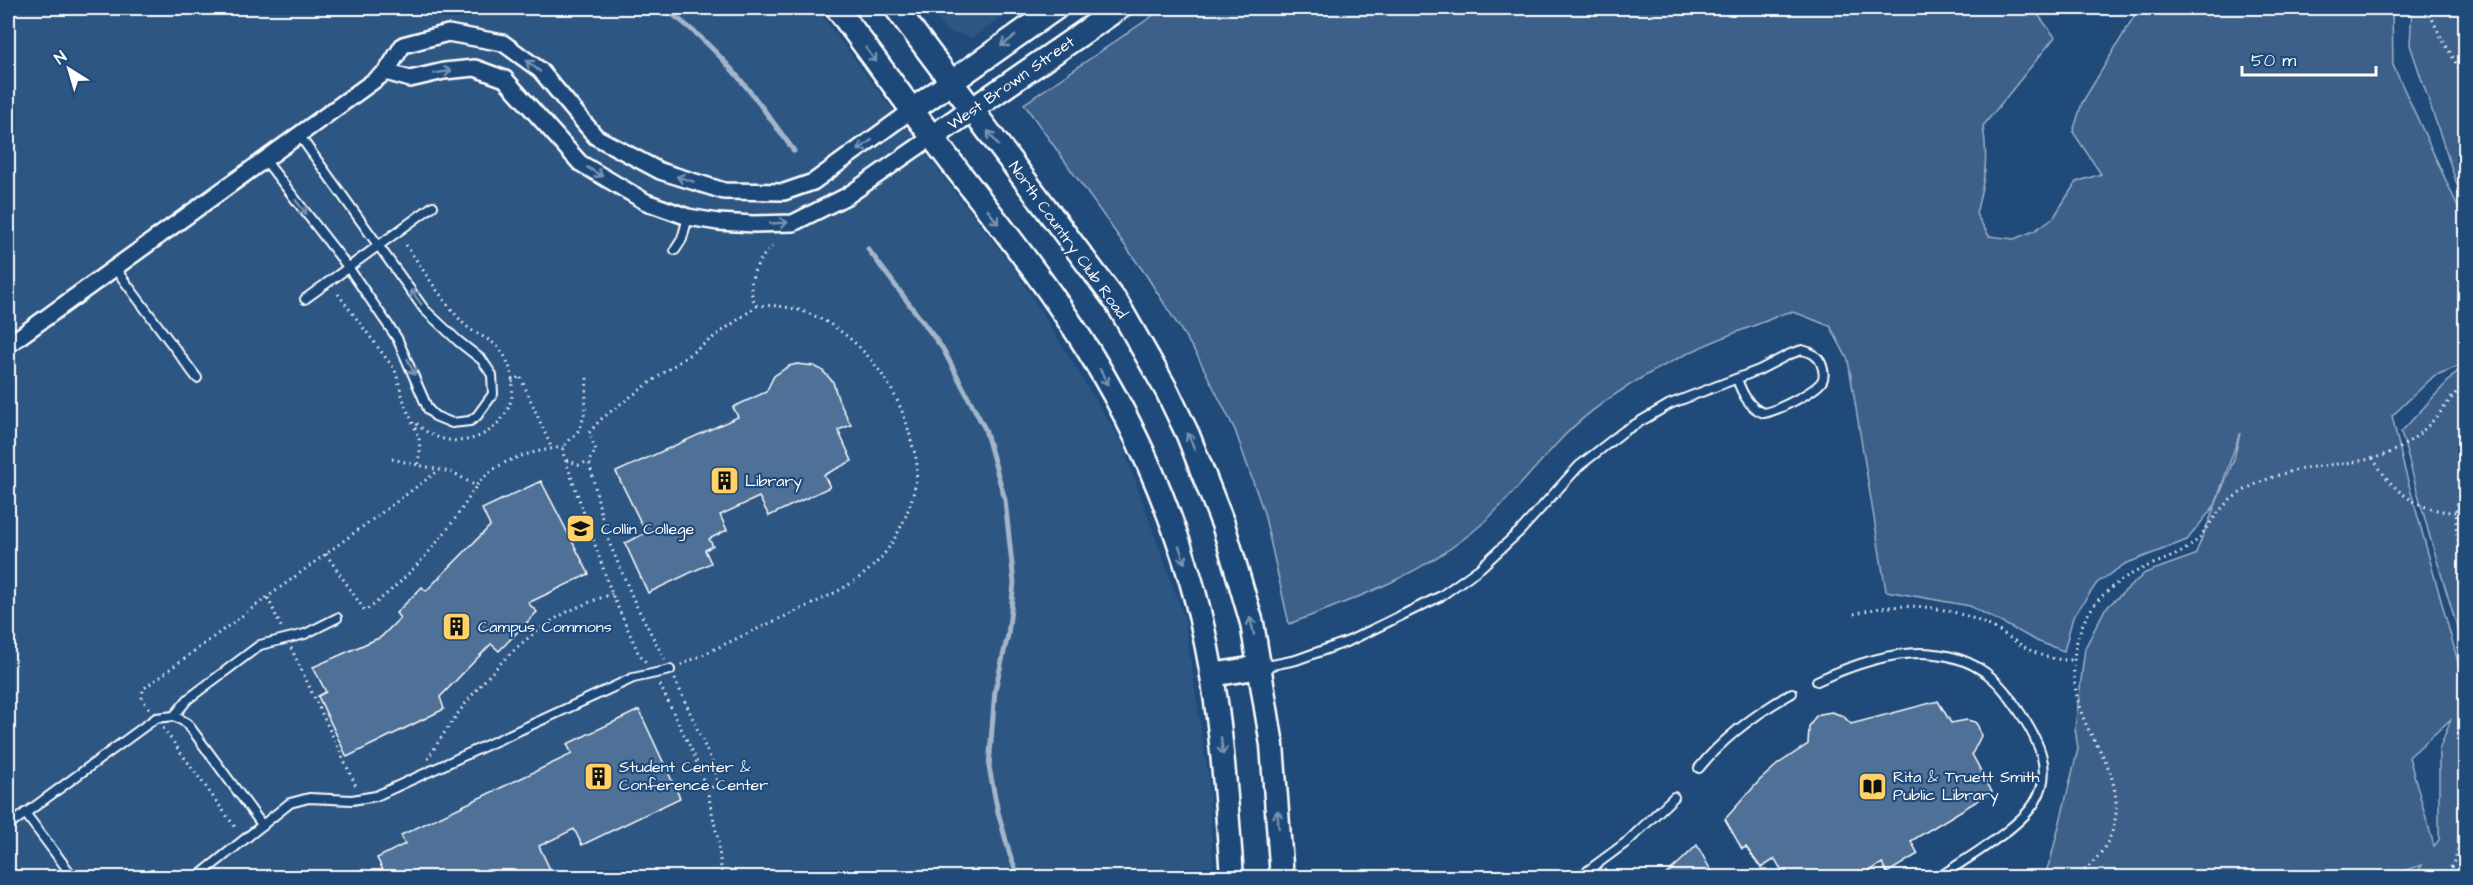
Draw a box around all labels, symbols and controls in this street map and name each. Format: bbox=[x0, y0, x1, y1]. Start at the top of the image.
street label: West Brown Street bbox=[943, 31, 1079, 135]
one-way arrow bbox=[1000, 35, 1016, 48]
north arrow bbox=[39, 39, 99, 99]
scale bar bbox=[2242, 39, 2376, 77]
text: N bbox=[50, 46, 71, 70]
one-way arrow bbox=[865, 46, 878, 62]
text: 50 m bbox=[2251, 48, 2296, 73]
one-way arrow bbox=[525, 59, 541, 72]
one-way arrow bbox=[432, 66, 452, 77]
one-way arrow bbox=[987, 130, 1000, 146]
one-way arrow bbox=[857, 138, 873, 151]
street label: North Country Club Road bbox=[1003, 157, 1133, 324]
one-way arrow bbox=[587, 167, 604, 179]
one-way arrow bbox=[676, 173, 695, 184]
one-way arrow bbox=[294, 198, 307, 214]
one-way arrow bbox=[986, 209, 999, 225]
one-way arrow bbox=[769, 218, 789, 229]
one-way arrow bbox=[409, 290, 422, 306]
one-way arrow bbox=[405, 357, 417, 375]
one-way arrow bbox=[1099, 368, 1110, 386]
one-way arrow bbox=[1184, 433, 1196, 451]
building icon: Library bbox=[708, 465, 740, 497]
place label: Library bbox=[745, 470, 802, 493]
school or university icon: Collin College bbox=[564, 513, 596, 545]
place label: Collin College bbox=[601, 518, 694, 541]
one-way arrow bbox=[1178, 545, 1189, 564]
building icon: Campus Commons bbox=[441, 611, 473, 643]
place label: Campus Commons bbox=[478, 616, 612, 638]
one-way arrow bbox=[1246, 617, 1258, 636]
one-way arrow bbox=[1217, 735, 1228, 755]
place label: Student Center & Conference Center bbox=[619, 756, 768, 796]
building icon: Student Center & Conference Center bbox=[582, 760, 614, 792]
place label: Rita & Truett Smith Public Library bbox=[1893, 766, 2040, 807]
library icon: Rita & Truett Smith Public Library bbox=[1856, 770, 1888, 802]
one-way arrow bbox=[1272, 810, 1283, 830]

